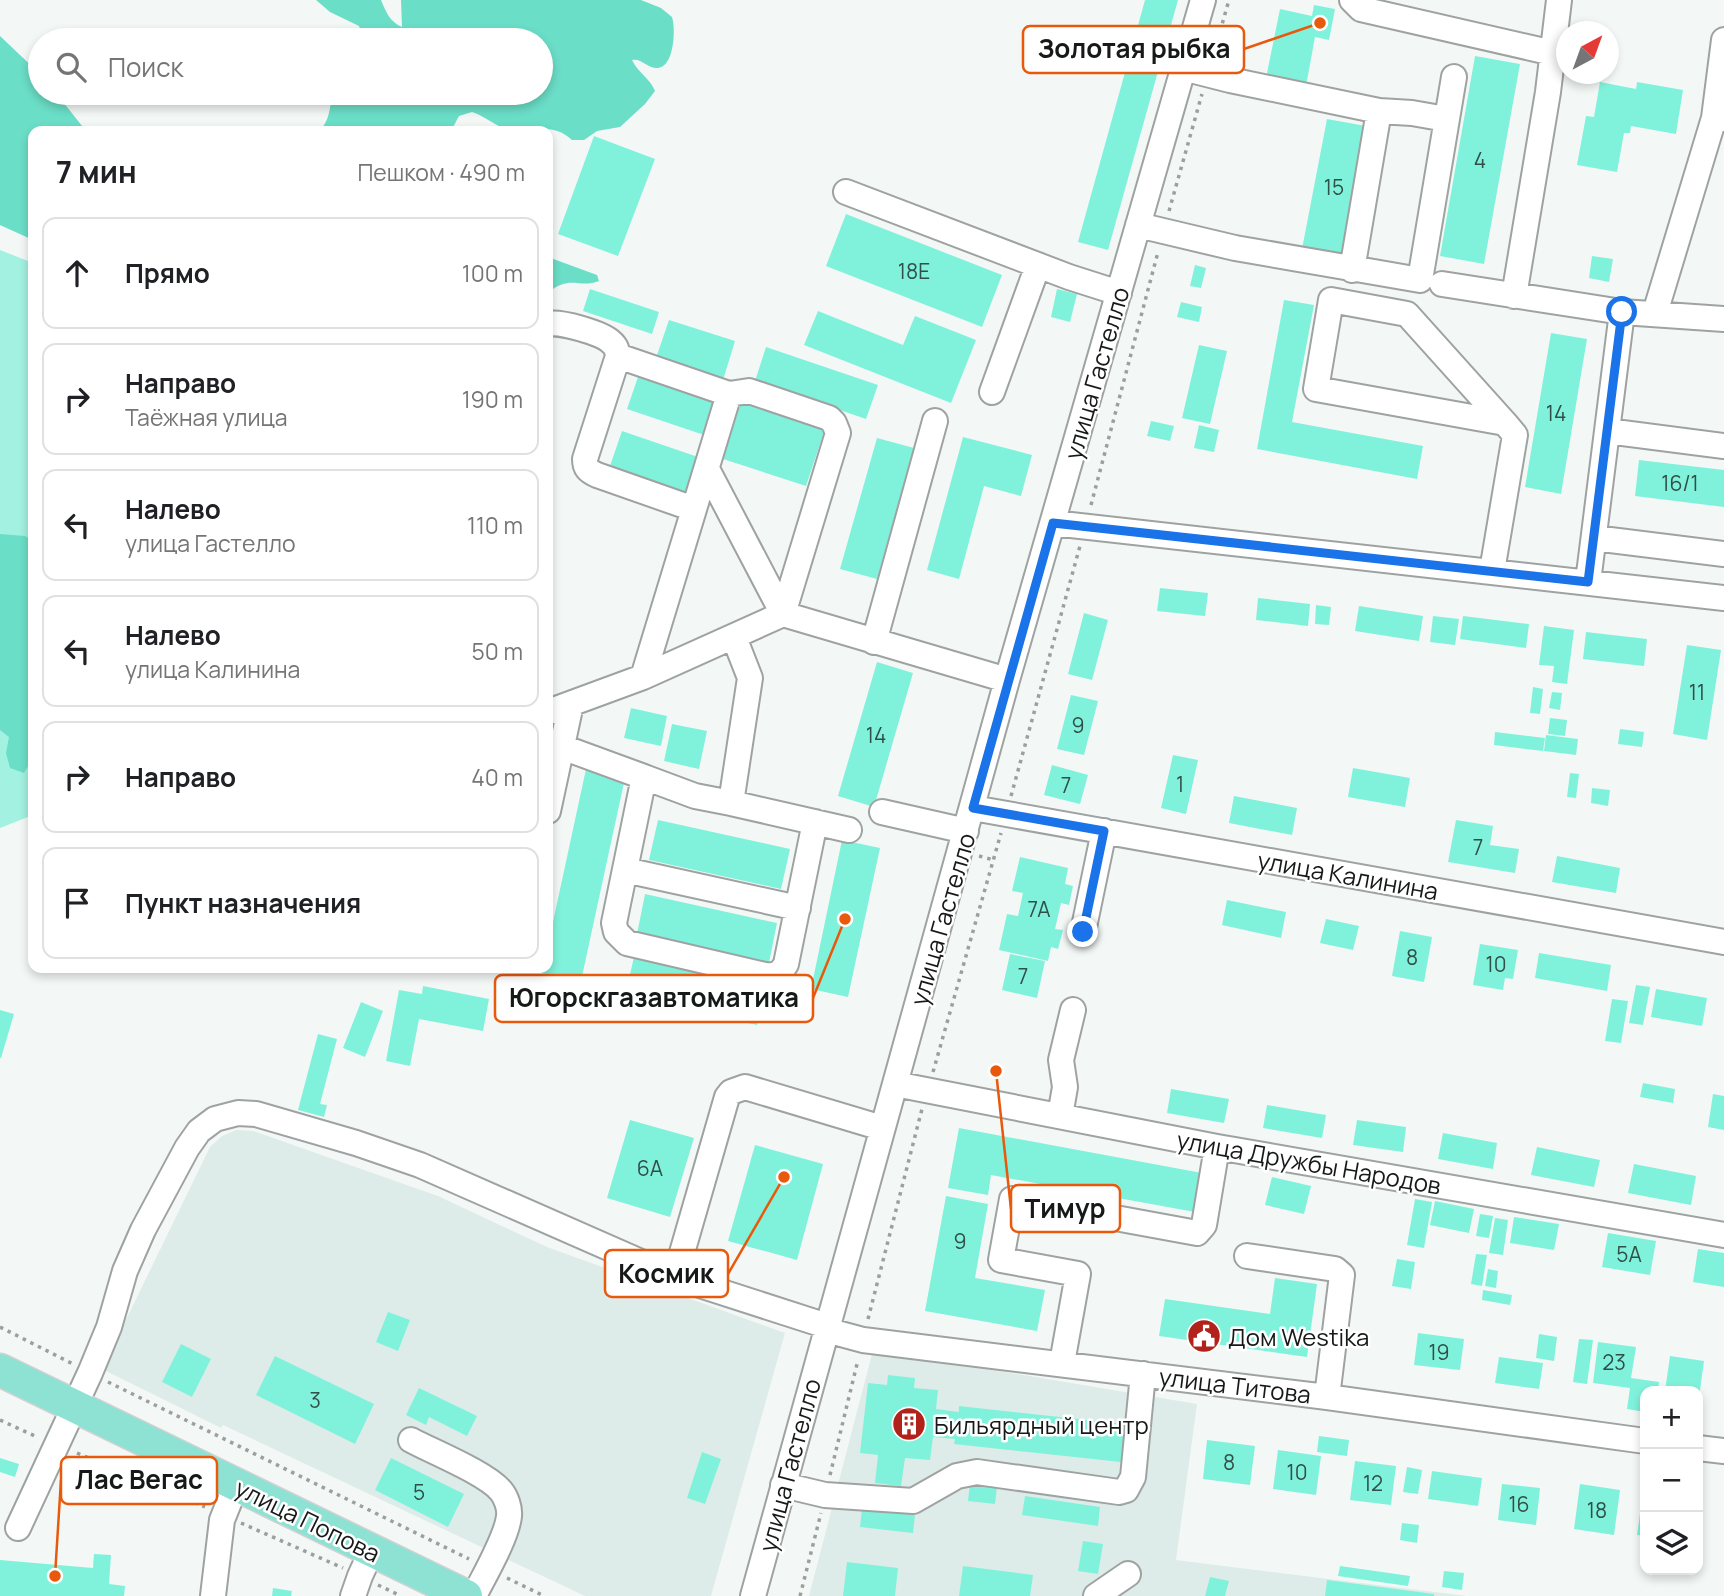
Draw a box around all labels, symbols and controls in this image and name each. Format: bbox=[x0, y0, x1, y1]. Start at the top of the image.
north arrow bbox=[1556, 21, 1619, 84]
callout: Золотая рыбка bbox=[1023, 26, 1244, 73]
search box bbox=[28, 28, 553, 105]
text: Золотая рыбка bbox=[1037, 30, 1231, 66]
icon: search bbox=[52, 48, 90, 86]
text: Поиск bbox=[108, 49, 183, 85]
house number: 4 bbox=[1474, 146, 1486, 174]
text: 7 мин bbox=[56, 151, 137, 192]
text: Пешком · 490 m bbox=[357, 156, 525, 188]
house number: 15 bbox=[1324, 173, 1344, 201]
icon: ahead bbox=[58, 254, 96, 292]
text: Прямо bbox=[125, 255, 210, 291]
text: 100 m bbox=[462, 257, 523, 289]
house number: 18Е bbox=[898, 257, 930, 285]
street label: улица Гастелло bbox=[1056, 283, 1136, 463]
route start bbox=[1606, 296, 1637, 327]
text: Направо bbox=[125, 365, 236, 401]
icon: right bbox=[58, 380, 96, 418]
text: 190 m bbox=[462, 383, 523, 415]
house number: 14 bbox=[1546, 399, 1566, 427]
text: Таёжная улица bbox=[125, 401, 288, 433]
house number: 16/1 bbox=[1661, 469, 1699, 497]
text: Налево bbox=[125, 491, 221, 527]
icon: left bbox=[58, 506, 96, 544]
text: 110 m bbox=[467, 509, 523, 541]
text: улица Гастелло bbox=[125, 527, 296, 559]
text: Налево bbox=[125, 617, 221, 653]
icon: left bbox=[58, 632, 96, 670]
text: 50 m bbox=[472, 635, 523, 667]
text: улица Калинина bbox=[125, 653, 300, 685]
house number: 11 bbox=[1689, 678, 1705, 706]
house number: 9 bbox=[1071, 711, 1085, 739]
house number: 14 bbox=[866, 721, 886, 749]
icon: right bbox=[58, 758, 96, 796]
text: Направо bbox=[125, 759, 236, 795]
text: 40 m bbox=[471, 761, 523, 793]
house number: 1 bbox=[1176, 770, 1184, 798]
house number: 7 bbox=[1061, 771, 1071, 799]
street label: улица Гастелло bbox=[902, 829, 982, 1009]
house number: 7 bbox=[1473, 833, 1483, 861]
street label: улица Калинина bbox=[1255, 843, 1441, 907]
icon: arrive bbox=[58, 884, 96, 922]
text: Пункт назначения bbox=[125, 885, 361, 921]
house number: 7А bbox=[1027, 895, 1051, 923]
route end bbox=[1067, 916, 1098, 947]
house number: 8 bbox=[1406, 943, 1418, 971]
house number: 10 bbox=[1486, 950, 1507, 978]
house number: 7 bbox=[1018, 962, 1028, 990]
callout: Югорскгазавтоматика bbox=[495, 975, 813, 1022]
text: Югорскгазавтоматика bbox=[509, 979, 799, 1015]
street label: улица Дружбы Народов bbox=[1174, 1122, 1444, 1202]
house number: 6А bbox=[637, 1154, 663, 1182]
callout: Тимур bbox=[1011, 1185, 1120, 1232]
text: Тимур bbox=[1025, 1190, 1105, 1226]
house number: 9 bbox=[953, 1227, 967, 1255]
house number: 5А bbox=[1616, 1240, 1642, 1268]
callout: Космик bbox=[605, 1250, 728, 1297]
text: Космик bbox=[618, 1255, 715, 1291]
public building icon: Дом Westika bbox=[1185, 1317, 1223, 1355]
place label: Дом Westika bbox=[1228, 1320, 1369, 1353]
house number: 19 bbox=[1428, 1338, 1450, 1366]
house number: 23 bbox=[1602, 1348, 1626, 1376]
street label: улица Титова bbox=[1157, 1359, 1313, 1411]
street label: улица Гастелло bbox=[750, 1375, 828, 1555]
house number: 3 bbox=[309, 1386, 321, 1414]
map controls bbox=[1640, 1386, 1703, 1575]
button: + bbox=[1640, 1386, 1703, 1449]
building icon: Бильярдный центр bbox=[890, 1405, 928, 1443]
place label: Бильярдный центр bbox=[934, 1408, 1149, 1441]
house number: 8 bbox=[1223, 1448, 1235, 1476]
button: − bbox=[1640, 1449, 1703, 1512]
callout: Лас Вегас bbox=[61, 1457, 217, 1504]
house number: 10 bbox=[1287, 1458, 1308, 1486]
text: Лас Вегас bbox=[75, 1461, 203, 1497]
house number: 12 bbox=[1363, 1469, 1383, 1497]
street label: улица Попова bbox=[230, 1471, 386, 1569]
house number: 5 bbox=[413, 1478, 425, 1506]
house number: 16 bbox=[1508, 1490, 1530, 1518]
house number: 18 bbox=[1587, 1496, 1607, 1524]
button: layers bbox=[1640, 1512, 1703, 1575]

